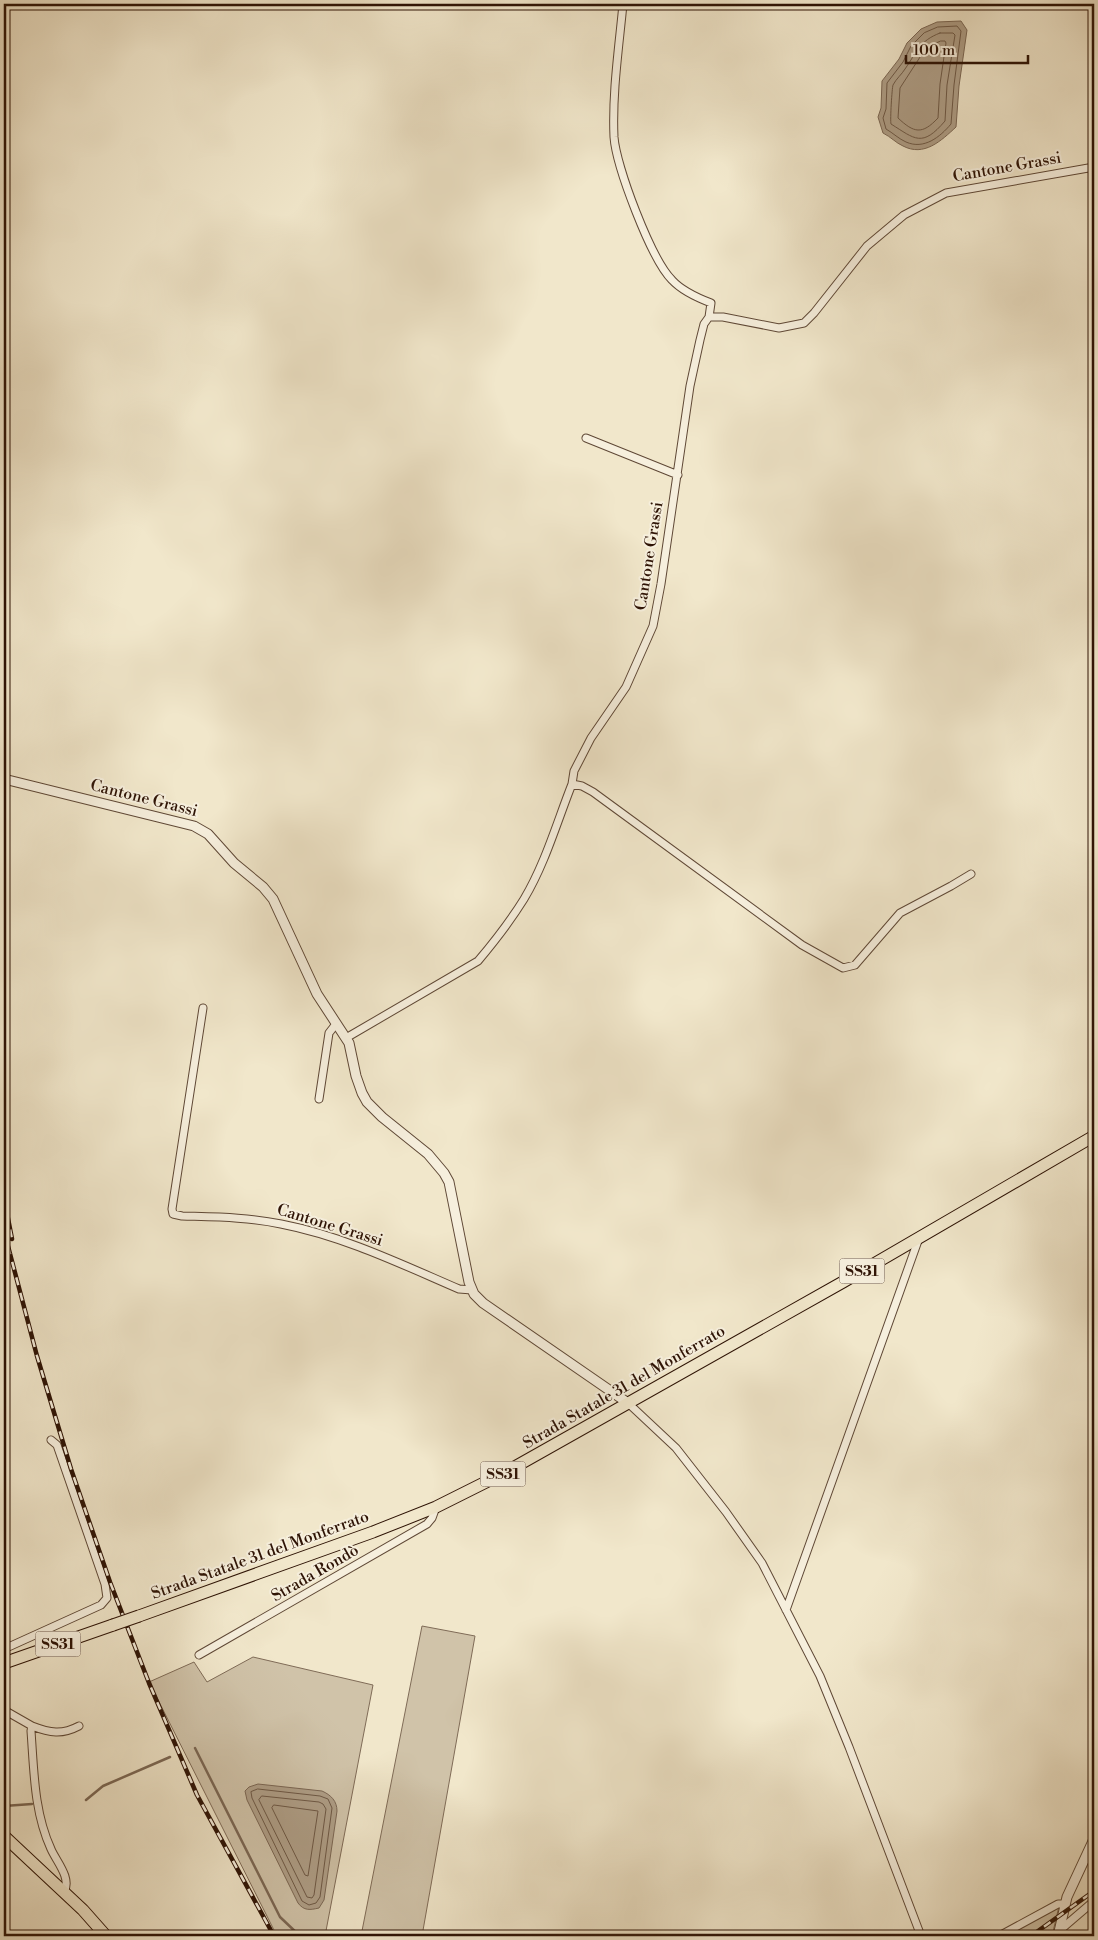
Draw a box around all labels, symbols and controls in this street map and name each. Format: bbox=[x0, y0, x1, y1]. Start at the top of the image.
scale bar bbox=[906, 32, 1028, 64]
text: 100 m bbox=[913, 41, 955, 60]
street label: Cantone Grassi bbox=[951, 148, 1063, 186]
street label: Cantone Grassi bbox=[631, 500, 667, 612]
street label: Cantone Grassi bbox=[88, 775, 200, 821]
street label: Cantone Grassi bbox=[274, 1199, 386, 1251]
road number: SS31 bbox=[840, 1258, 884, 1284]
street label: Strada Statale 31 del Monferrato bbox=[519, 1321, 729, 1453]
road number: SS31 bbox=[480, 1462, 526, 1486]
street label: Strada Statale 31 del Monferrato bbox=[148, 1506, 372, 1604]
street label: Strada Rondò bbox=[268, 1540, 362, 1606]
road number: SS31 bbox=[36, 1632, 80, 1656]

